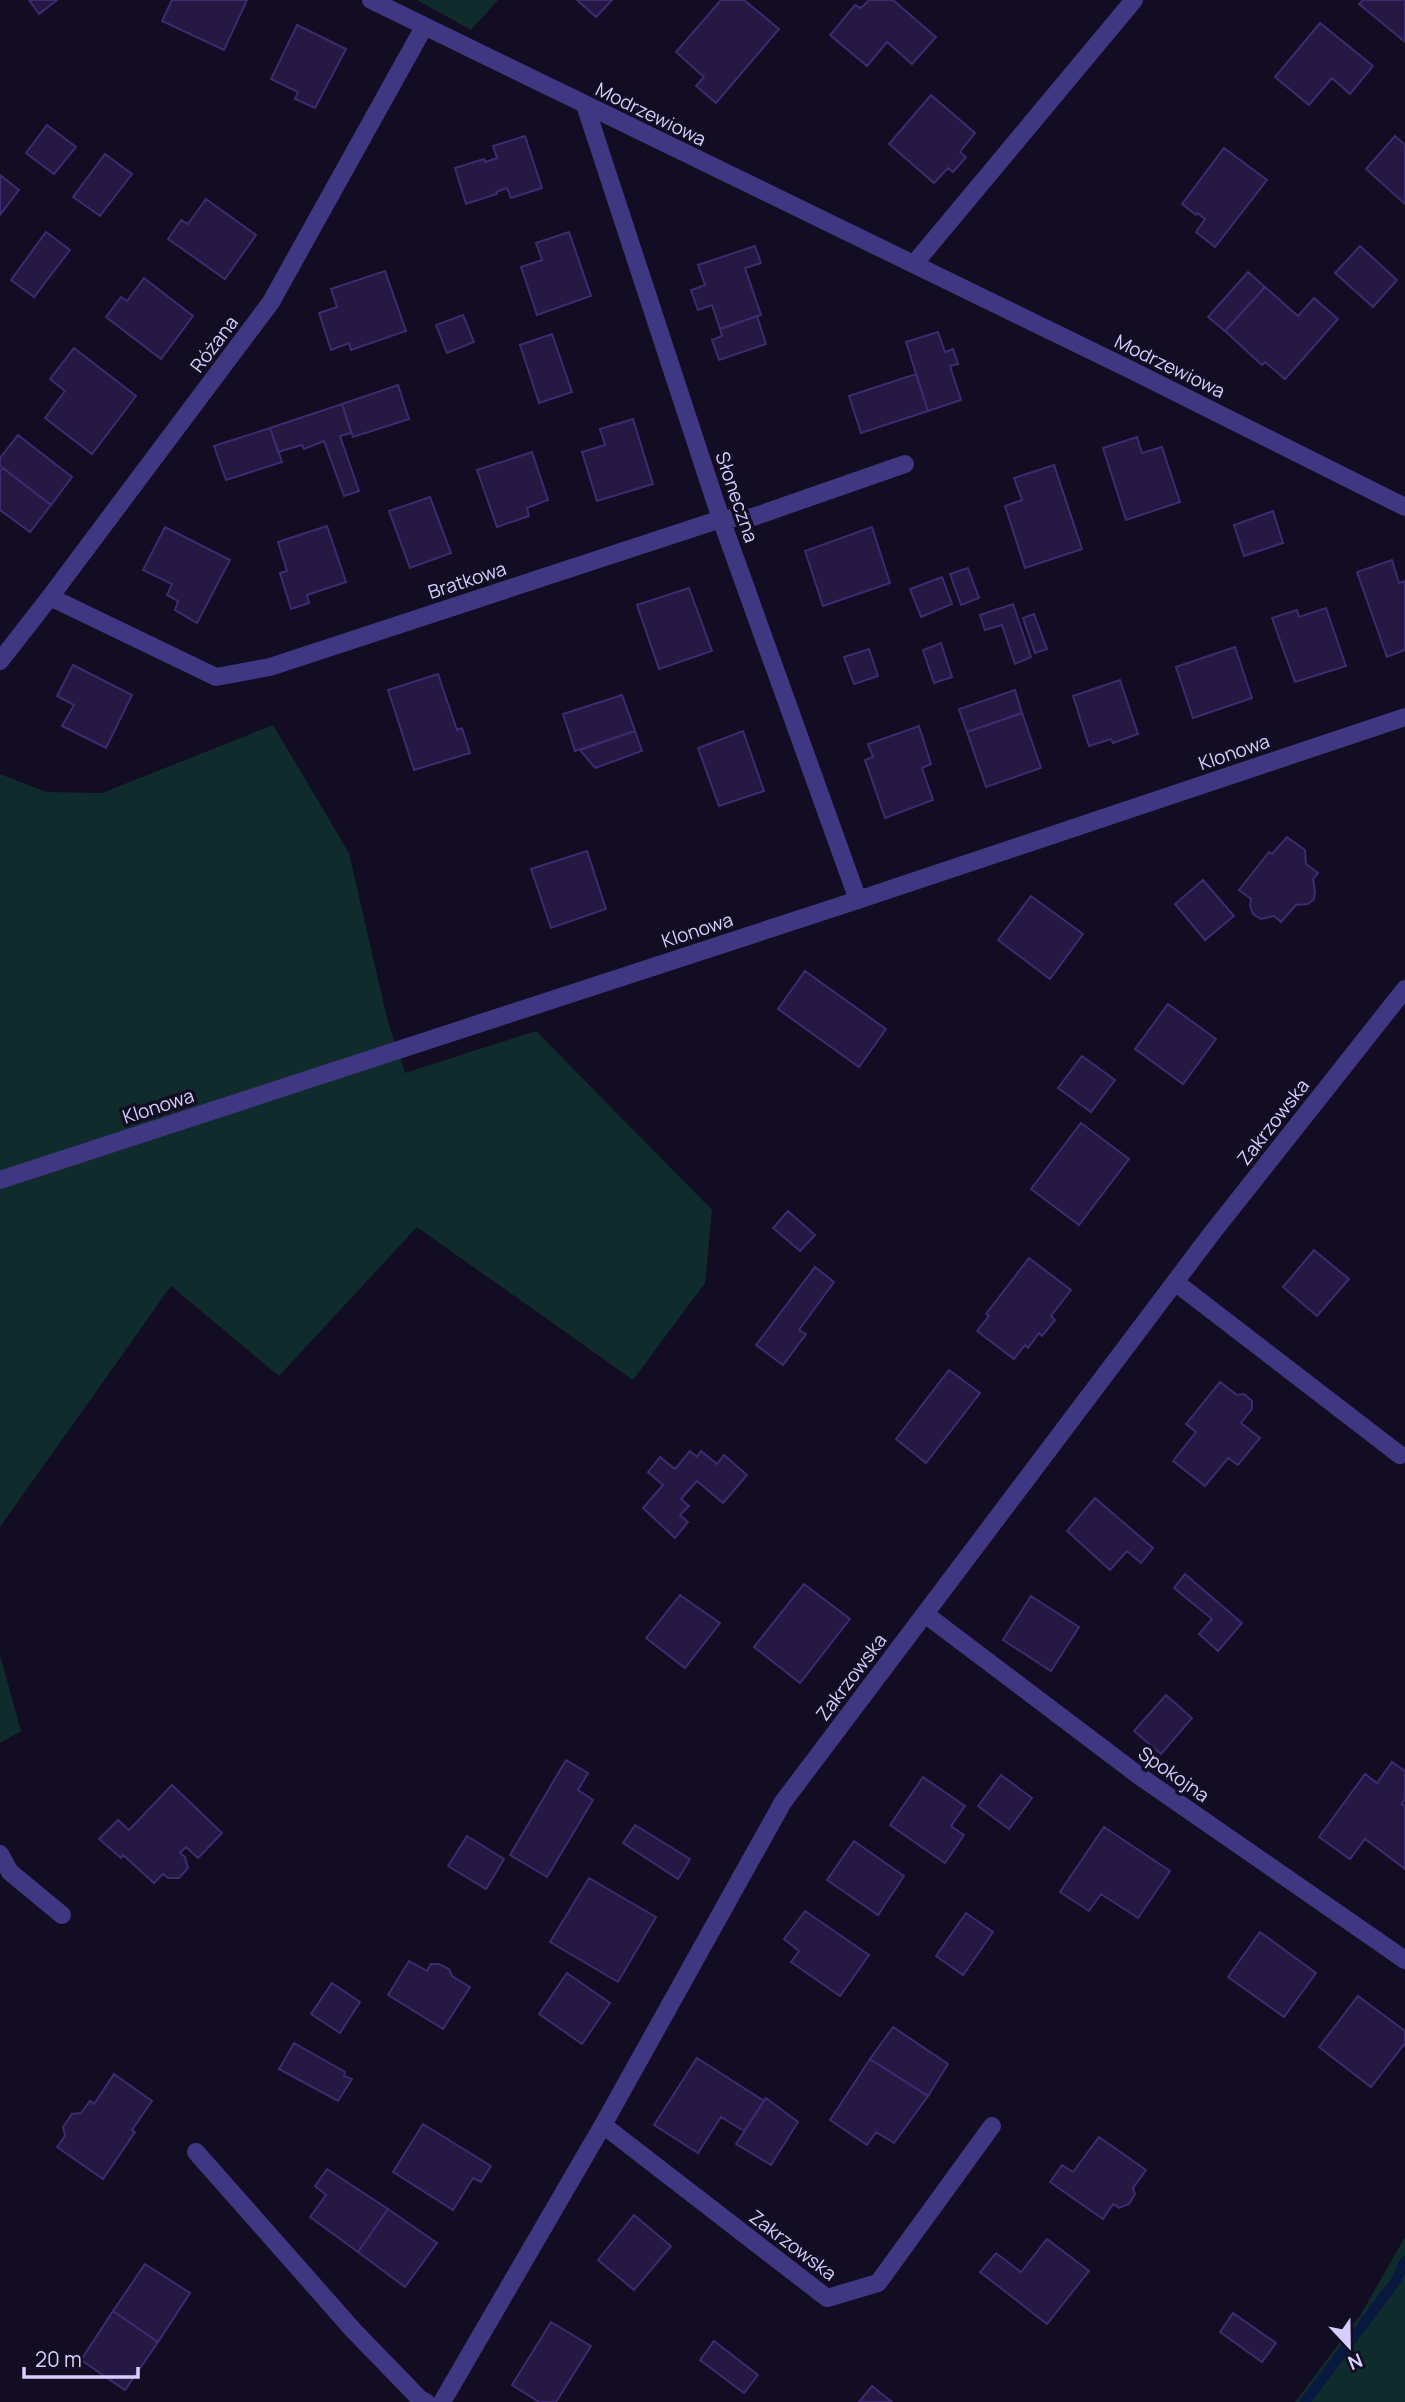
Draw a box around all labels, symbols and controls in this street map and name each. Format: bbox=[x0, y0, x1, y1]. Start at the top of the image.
street label: Modrzewiowa bbox=[591, 76, 711, 152]
street label: Różana bbox=[184, 310, 244, 378]
street label: Modrzewiowa bbox=[1110, 328, 1230, 404]
street label: Słoneczna bbox=[709, 448, 765, 546]
street label: Bratkowa bbox=[424, 555, 510, 605]
street label: Klonowa bbox=[1195, 728, 1273, 776]
street label: Klonowa bbox=[658, 906, 736, 954]
street label: Zakrzowska bbox=[1231, 1073, 1315, 1171]
street label: Klonowa bbox=[119, 1082, 197, 1130]
street label: Zakrzowska bbox=[810, 1628, 892, 1726]
street label: Spokojna bbox=[1133, 1740, 1215, 1808]
street label: Zakrzowska bbox=[744, 2204, 842, 2286]
north arrow bbox=[1314, 2311, 1384, 2381]
scale bar bbox=[24, 2336, 138, 2380]
text: 20 m bbox=[35, 2345, 82, 2373]
text: N bbox=[1344, 2347, 1367, 2376]

